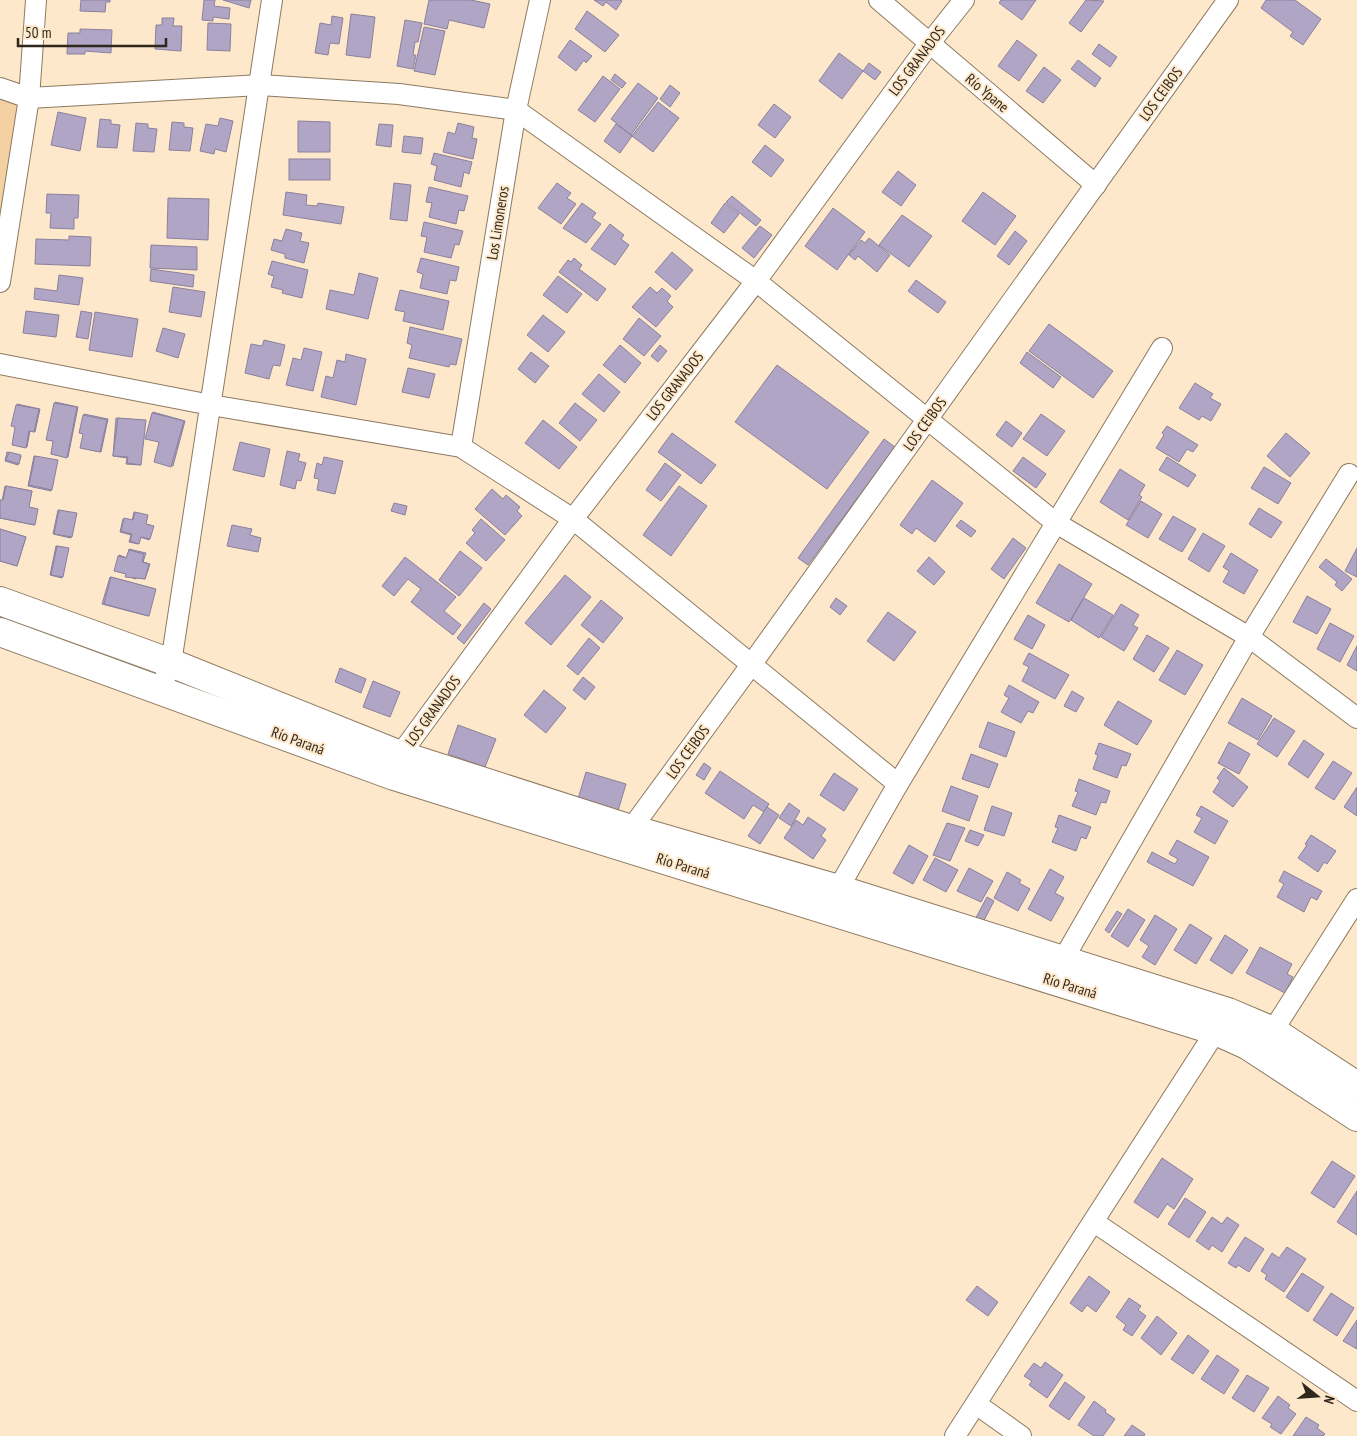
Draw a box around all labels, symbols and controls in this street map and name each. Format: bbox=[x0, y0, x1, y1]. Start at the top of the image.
scale bar bbox=[18, 15, 165, 47]
street label: LOS GRANADOS bbox=[884, 22, 949, 99]
text: 50 m bbox=[25, 23, 51, 42]
street label: LOS CEIBOS bbox=[1135, 63, 1186, 124]
street label: Río Ypane bbox=[962, 69, 1013, 116]
street label: Los Limoneros bbox=[482, 185, 513, 261]
street label: LOS GRANADOS bbox=[642, 347, 707, 424]
street label: LOS CEIBOS bbox=[899, 393, 950, 454]
street label: LOS GRANADOS bbox=[401, 672, 464, 750]
street label: LOS CEIBOS bbox=[662, 721, 713, 782]
street label: Río Paraná bbox=[269, 722, 327, 759]
street label: Río Paraná bbox=[654, 848, 712, 883]
street label: Río Paraná bbox=[1041, 968, 1099, 1003]
north arrow bbox=[1292, 1371, 1342, 1421]
text: N bbox=[1320, 1394, 1339, 1406]

